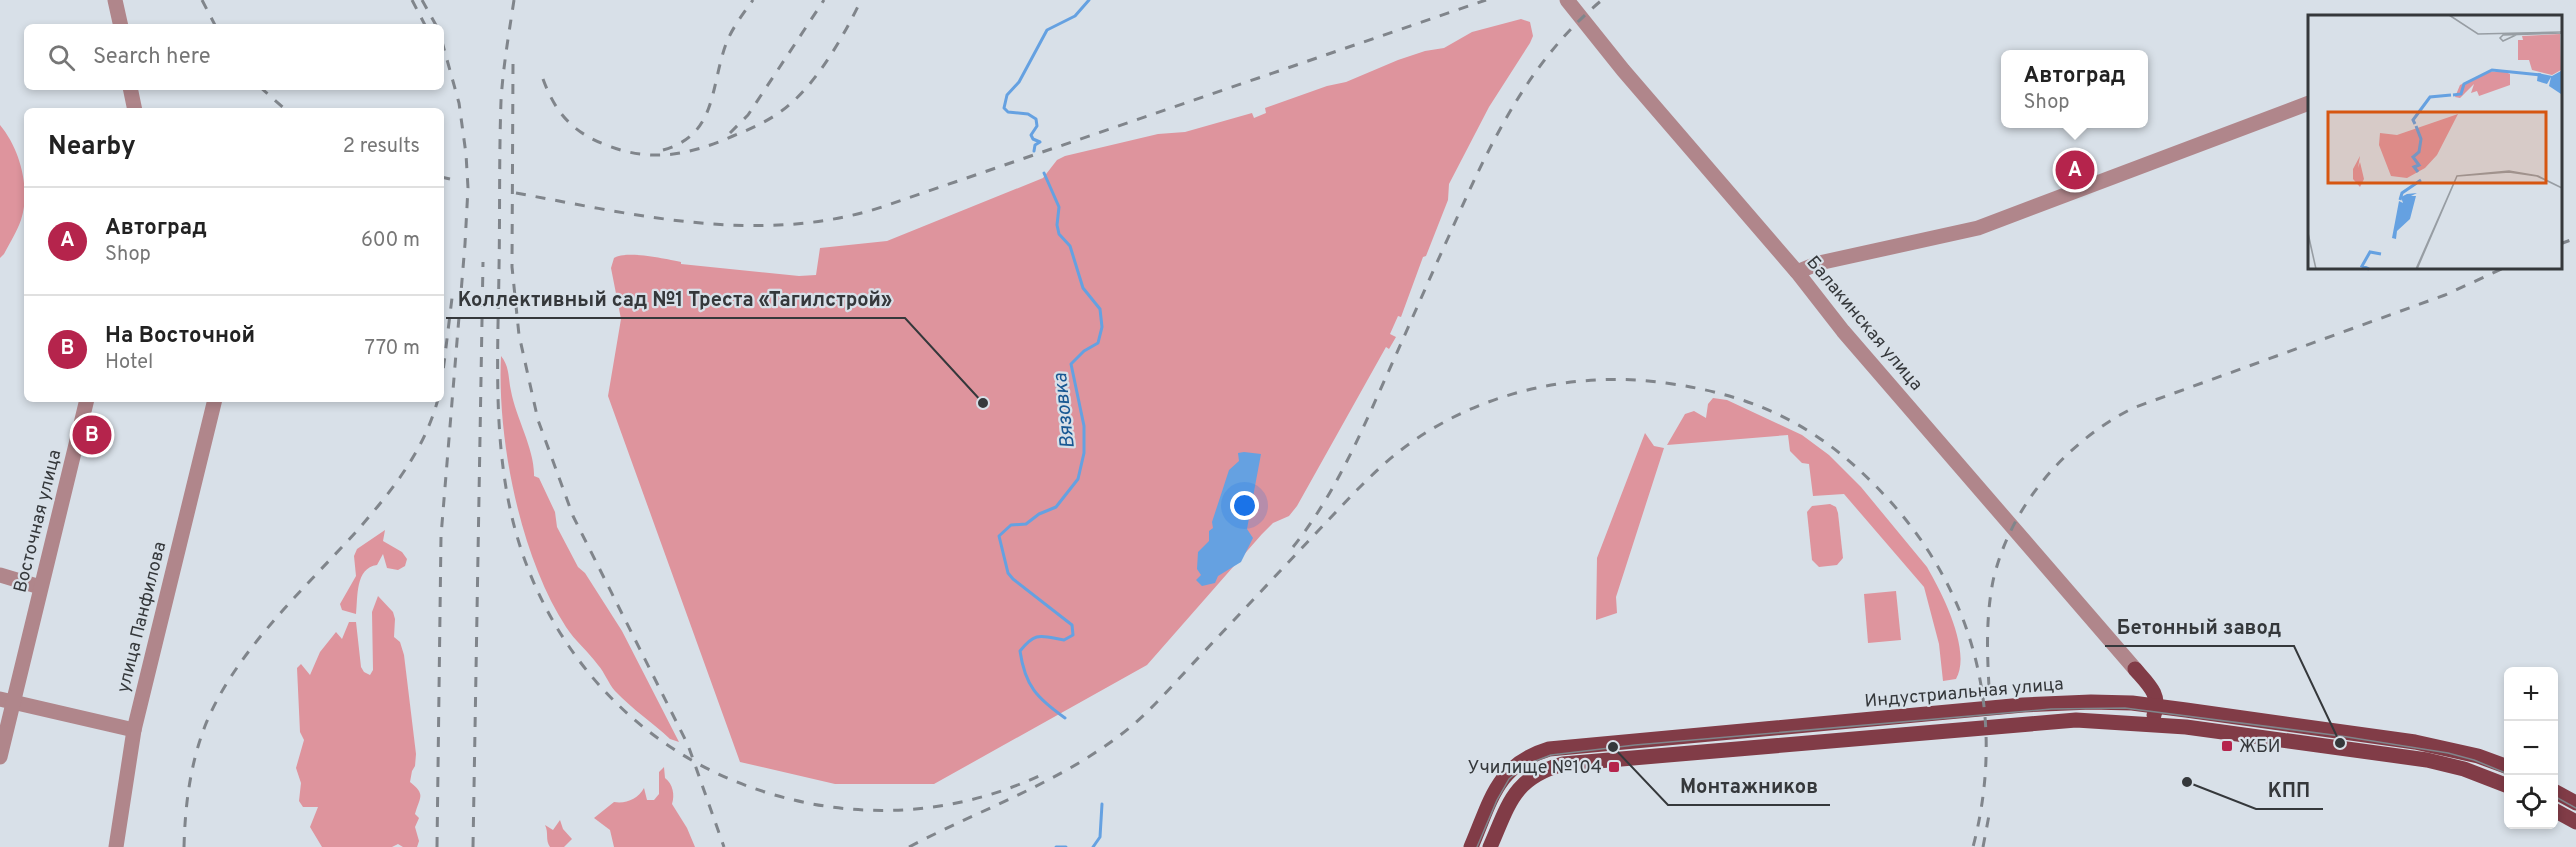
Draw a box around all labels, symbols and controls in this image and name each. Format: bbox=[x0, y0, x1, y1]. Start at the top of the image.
inset map bbox=[2308, 15, 2561, 268]
search box bbox=[24, 24, 444, 90]
icon: search bbox=[45, 41, 78, 74]
text: Search here bbox=[93, 44, 211, 71]
popup bbox=[2001, 50, 2148, 128]
text: Автоград bbox=[2024, 63, 2125, 90]
text: Shop bbox=[2024, 90, 2070, 116]
text: Nearby bbox=[48, 131, 136, 164]
text: 2 results bbox=[343, 134, 420, 160]
pin: A bbox=[2056, 148, 2094, 192]
text: Автоград bbox=[105, 215, 207, 242]
text: A bbox=[60, 228, 75, 254]
text: 600 m bbox=[361, 228, 420, 254]
text: Shop bbox=[105, 242, 151, 268]
street label: Балакинская улица bbox=[1801, 252, 1927, 396]
callout: Коллективный сад №1 Треста «Тагилстрой» bbox=[446, 280, 905, 318]
text: Коллективный сад №1 Треста «Тагилстрой» bbox=[458, 288, 892, 314]
text: На Восточной bbox=[105, 323, 255, 350]
text: B bbox=[61, 336, 74, 362]
text: 770 m bbox=[365, 336, 420, 362]
text: Hotel bbox=[105, 350, 153, 376]
water label: Вязовка bbox=[1048, 371, 1082, 450]
pin: B bbox=[72, 412, 112, 458]
street label: Восточная улица bbox=[10, 447, 67, 595]
your location bbox=[1230, 491, 1259, 520]
street label: улица Панфилова bbox=[113, 539, 172, 695]
callout: Бетонный завод bbox=[2105, 608, 2294, 646]
text: Бетонный завод bbox=[2117, 616, 2281, 642]
map controls bbox=[2504, 667, 2558, 829]
button: + bbox=[2504, 667, 2558, 721]
street label: Индустриальная улица bbox=[1864, 673, 2065, 714]
button: − bbox=[2504, 721, 2558, 775]
place label: ЖБИ bbox=[2239, 736, 2280, 759]
marker: ЖБИ bbox=[2220, 739, 2234, 753]
place label: Училище №104 bbox=[1467, 757, 1602, 780]
marker: Училище №104 bbox=[1607, 760, 1621, 774]
callout: Монтажников bbox=[1668, 767, 1830, 805]
callout: КПП bbox=[2256, 771, 2323, 809]
text: Монтажников bbox=[1680, 775, 1818, 801]
button: locate bbox=[2504, 775, 2558, 829]
text: КПП bbox=[2268, 779, 2310, 805]

